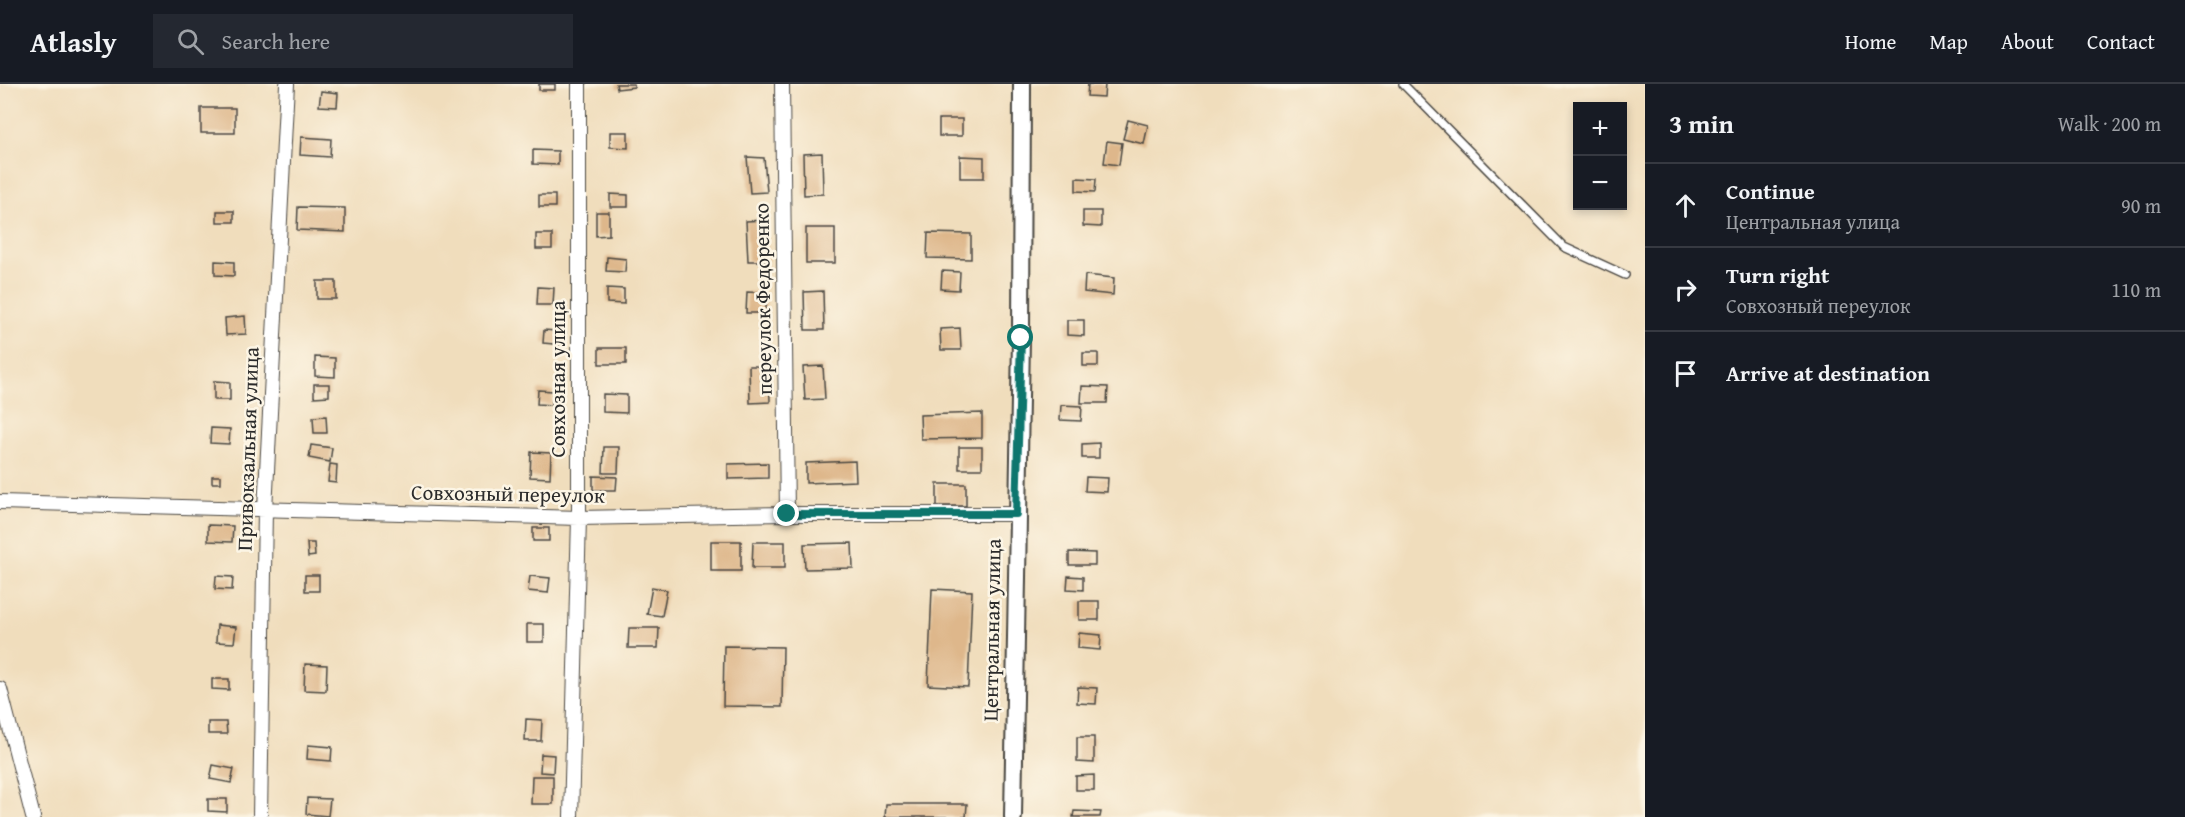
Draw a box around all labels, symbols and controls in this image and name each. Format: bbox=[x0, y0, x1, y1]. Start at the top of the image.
search box bbox=[153, 14, 573, 68]
text: Atlasly bbox=[30, 21, 117, 62]
icon: search bbox=[174, 25, 207, 58]
text: Search here bbox=[222, 25, 330, 57]
text: Home bbox=[1845, 26, 1896, 57]
text: Map bbox=[1929, 26, 1968, 57]
text: About bbox=[2001, 26, 2054, 57]
text: Contact bbox=[2087, 26, 2155, 57]
map controls bbox=[1573, 102, 1627, 210]
button: + bbox=[1573, 102, 1627, 156]
text: 3 min bbox=[1669, 104, 1734, 143]
text: Walk · 200 m bbox=[2058, 109, 2161, 138]
button: − bbox=[1573, 156, 1627, 210]
text: Continue bbox=[1726, 175, 1815, 207]
icon: ahead bbox=[1669, 189, 1702, 222]
text: 90 m bbox=[2121, 191, 2161, 220]
street label: переулок Федоренко bbox=[745, 203, 780, 395]
text: Центральная улица bbox=[1726, 207, 1900, 236]
text: Turn right bbox=[1726, 259, 1829, 291]
icon: right bbox=[1669, 273, 1702, 306]
text: 110 m bbox=[2111, 275, 2161, 304]
text: Совхозный переулок bbox=[1726, 291, 1911, 320]
street label: Совхозная улица bbox=[542, 300, 573, 458]
route start bbox=[1007, 324, 1033, 350]
street label: Привокзальная улица bbox=[228, 346, 267, 551]
icon: arrive bbox=[1669, 357, 1702, 390]
text: Arrive at destination bbox=[1726, 357, 1930, 389]
street label: Совхозный переулок bbox=[411, 476, 605, 511]
route end bbox=[773, 500, 799, 526]
street label: Центральная улица bbox=[974, 538, 1009, 722]

